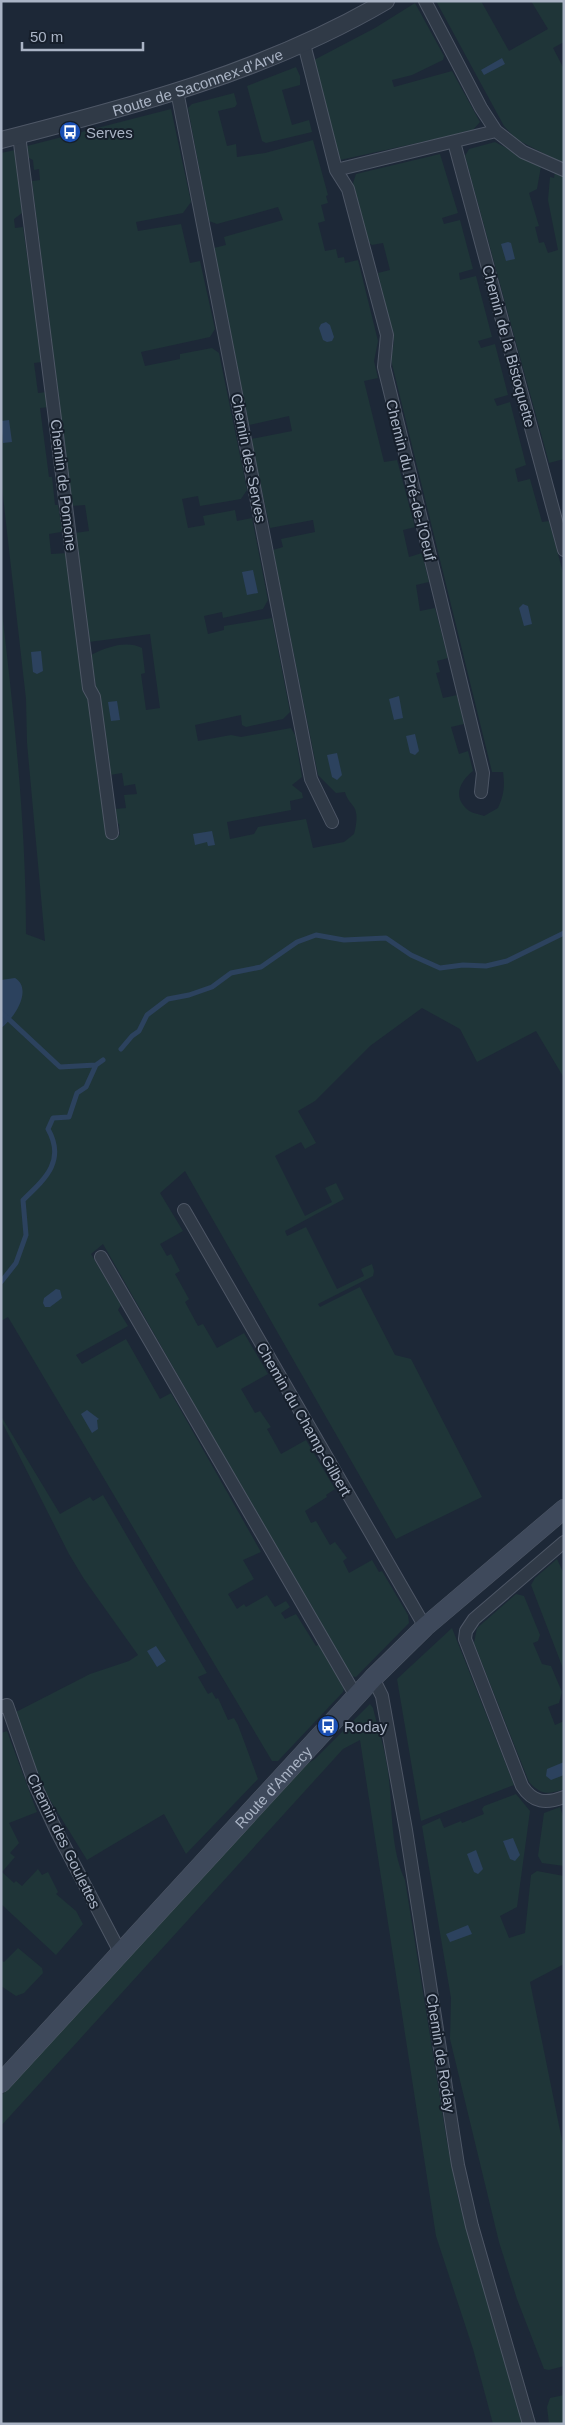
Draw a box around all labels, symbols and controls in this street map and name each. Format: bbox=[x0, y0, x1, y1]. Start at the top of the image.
scale bar bbox=[22, 20, 144, 52]
text: 50 m bbox=[30, 28, 63, 45]
street label: Route de Saconnex-d'Arve bbox=[110, 45, 285, 119]
bus stop icon: Serves bbox=[58, 120, 82, 144]
place label: Serves bbox=[86, 124, 133, 141]
street label: Chemin de la Bistoquette bbox=[479, 263, 539, 429]
street label: Chemin des Serves bbox=[228, 392, 270, 524]
street label: Chemin du Pré-de-l'Oeuf bbox=[383, 398, 439, 563]
street label: Chemin de Pomone bbox=[47, 418, 81, 552]
street label: Chemin du Champ-Gilbert bbox=[253, 1339, 355, 1499]
bus stop icon: Roday bbox=[316, 1714, 340, 1738]
place label: Roday bbox=[344, 1718, 388, 1735]
street label: Route d'Annecy bbox=[231, 1742, 315, 1832]
street label: Chemin des Goulettes bbox=[24, 1771, 104, 1911]
street label: Chemin de Roday bbox=[423, 1992, 459, 2114]

